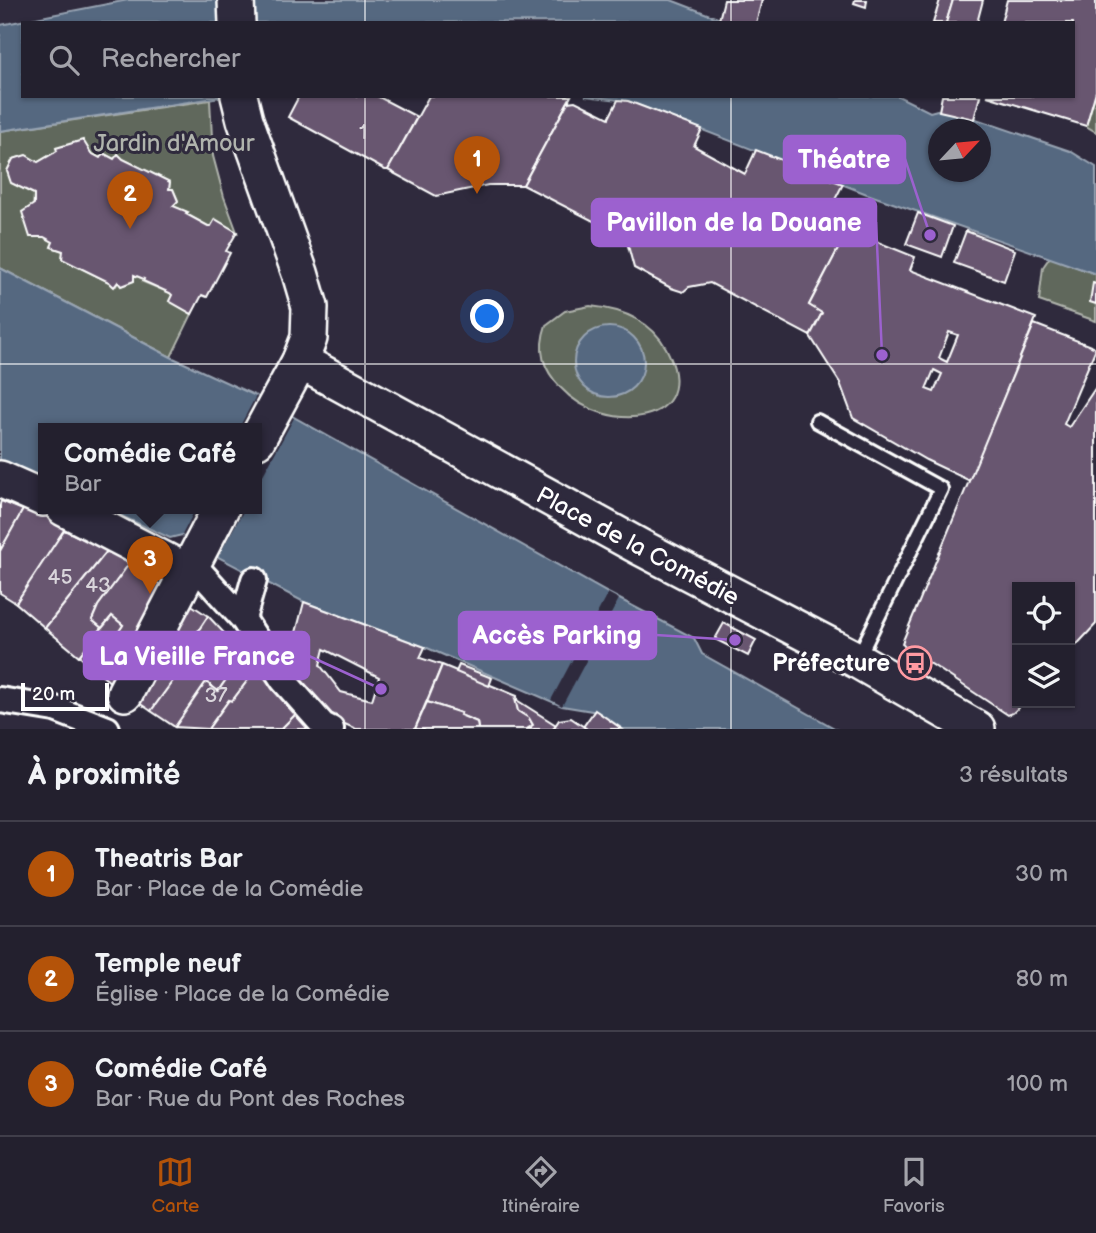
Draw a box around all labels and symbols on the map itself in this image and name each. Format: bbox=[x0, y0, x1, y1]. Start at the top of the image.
north arrow bbox=[928, 119, 991, 182]
house number: 1 bbox=[359, 120, 367, 145]
park label: Jardin d'Amour bbox=[94, 129, 255, 158]
pin: 1 bbox=[454, 136, 500, 194]
callout: Théatre bbox=[784, 136, 905, 183]
text: Théatre bbox=[798, 145, 890, 176]
pin: 2 bbox=[107, 171, 153, 229]
callout: Pavillon de la Douane bbox=[592, 199, 876, 246]
text: Pavillon de la Douane bbox=[606, 208, 862, 239]
your location bbox=[470, 299, 504, 333]
street label: Place de la Comédie bbox=[531, 481, 744, 612]
pin: 3 bbox=[127, 536, 173, 594]
house number: 45 bbox=[48, 565, 72, 590]
house number: 43 bbox=[85, 573, 111, 598]
callout: Accès Parking bbox=[459, 612, 656, 659]
text: Accès Parking bbox=[471, 621, 642, 652]
callout: La Vieille France bbox=[84, 632, 309, 679]
text: La Vieille France bbox=[99, 642, 295, 673]
bus stop icon: Préfecture bbox=[896, 644, 934, 682]
place label: Préfecture bbox=[772, 649, 890, 678]
scale bar bbox=[21, 680, 108, 712]
house number: 37 bbox=[204, 683, 228, 708]

